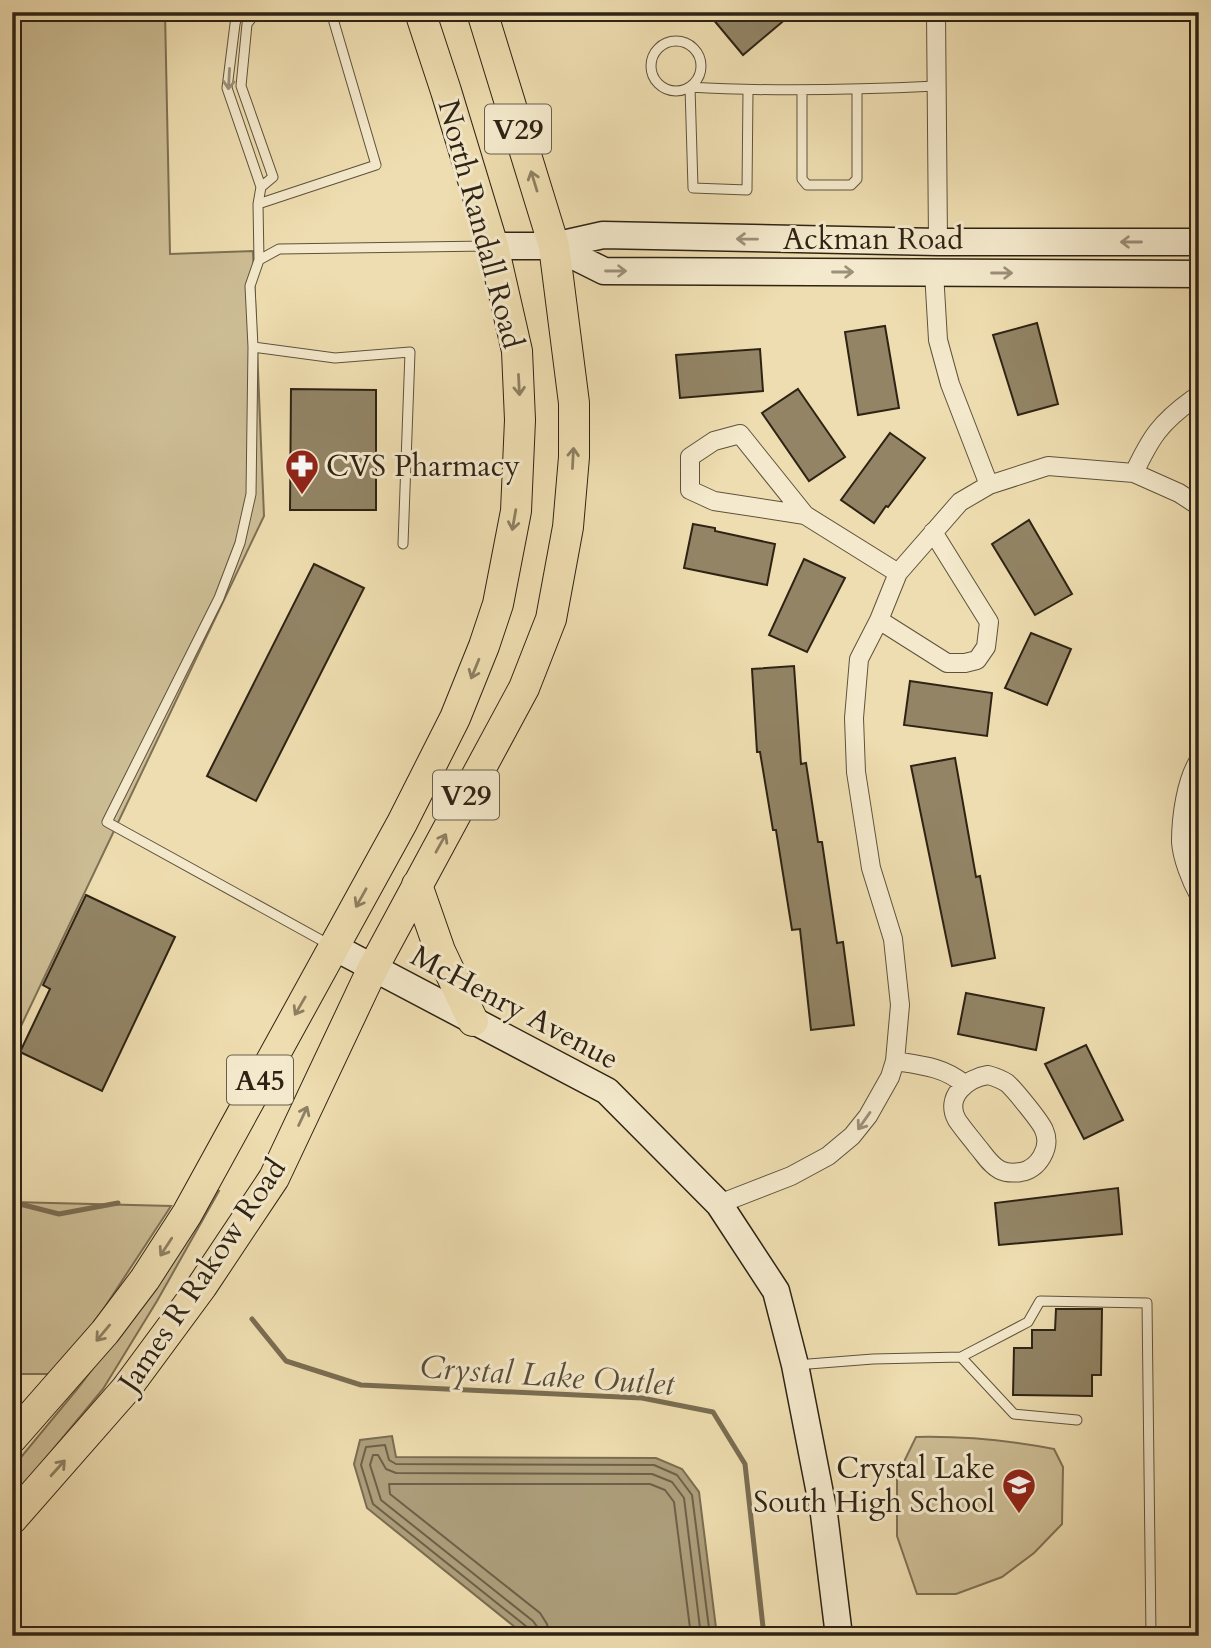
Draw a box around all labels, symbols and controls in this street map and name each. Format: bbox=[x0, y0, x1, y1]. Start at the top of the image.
one-way arrow bbox=[222, 67, 235, 90]
street label: North Randall Road bbox=[428, 95, 533, 353]
road number: V29 bbox=[485, 104, 551, 154]
one-way arrow bbox=[526, 170, 539, 192]
street label: Ackman Road bbox=[783, 219, 963, 260]
one-way arrow bbox=[736, 232, 759, 245]
one-way arrow bbox=[1119, 235, 1142, 249]
one-way arrow bbox=[604, 264, 627, 278]
one-way arrow bbox=[832, 265, 855, 279]
one-way arrow bbox=[991, 266, 1014, 280]
one-way arrow bbox=[513, 373, 526, 396]
place label: CVS Pharmacy bbox=[326, 446, 520, 487]
pharmacy icon: CVS Pharmacy bbox=[283, 447, 321, 496]
one-way arrow bbox=[567, 447, 580, 470]
one-way arrow bbox=[507, 508, 520, 530]
one-way arrow bbox=[467, 657, 480, 679]
road number: V29 bbox=[433, 770, 499, 820]
one-way arrow bbox=[434, 833, 448, 854]
one-way arrow bbox=[354, 887, 368, 907]
street label: McHenry Avenue bbox=[404, 935, 626, 1079]
one-way arrow bbox=[293, 995, 306, 1016]
road number: A45 bbox=[227, 1056, 293, 1104]
one-way arrow bbox=[297, 1106, 310, 1127]
one-way arrow bbox=[857, 1111, 871, 1130]
street label: James R Rakow Road bbox=[107, 1151, 296, 1403]
one-way arrow bbox=[159, 1236, 173, 1256]
one-way arrow bbox=[95, 1324, 111, 1342]
water label: Crystal Lake Outlet bbox=[418, 1345, 676, 1407]
place label: Crystal Lake South High School bbox=[753, 1448, 995, 1523]
one-way arrow bbox=[50, 1459, 66, 1477]
school or university icon: Crystal Lake South High School bbox=[1000, 1466, 1038, 1515]

